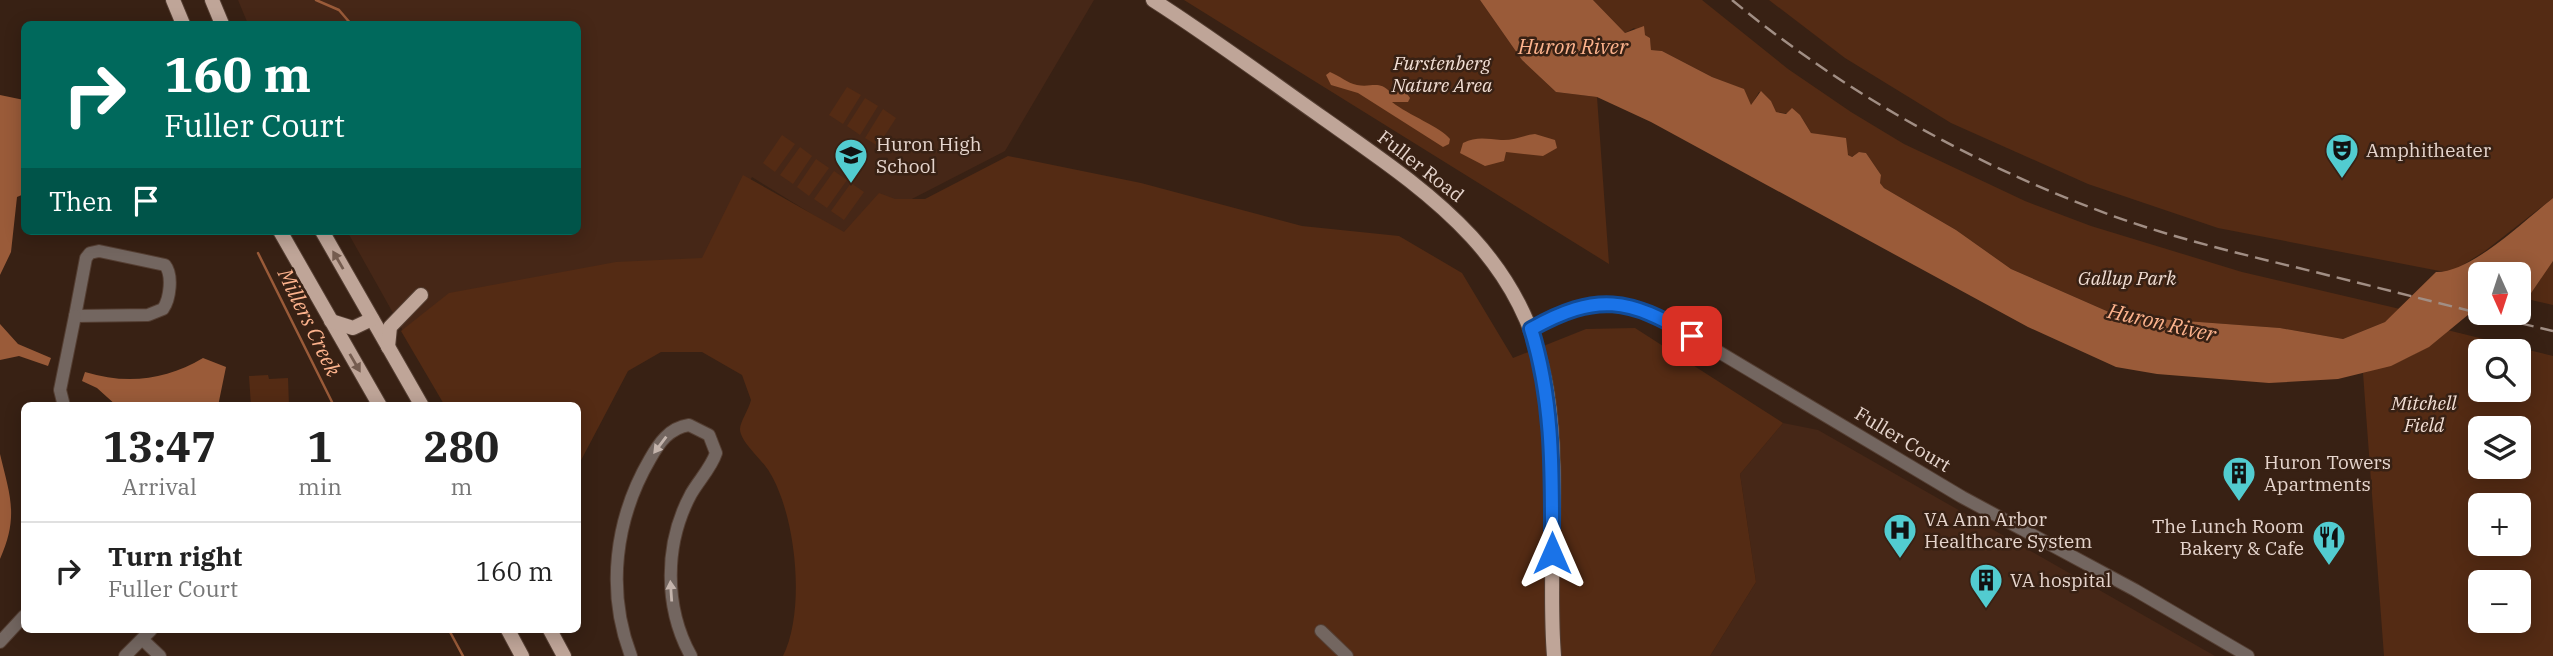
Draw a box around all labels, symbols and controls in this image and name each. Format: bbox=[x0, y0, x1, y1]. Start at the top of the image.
water label: Huron River bbox=[1517, 32, 1629, 60]
text: 160 m bbox=[164, 42, 311, 105]
icon: right bbox=[49, 49, 140, 140]
park label: Furstenberg Nature Area bbox=[1391, 51, 1493, 97]
text: Fuller Court bbox=[164, 104, 345, 146]
street label: Fuller Road bbox=[1373, 125, 1469, 207]
theatre icon: Amphitheater bbox=[2323, 131, 2361, 180]
place label: Huron High School bbox=[876, 132, 982, 178]
school or university icon: Huron High School bbox=[832, 136, 870, 185]
place label: Amphitheater bbox=[2366, 138, 2492, 162]
icon: arrive bbox=[127, 182, 165, 220]
text: Then bbox=[49, 184, 113, 218]
one-way arrow bbox=[332, 251, 344, 270]
water label: Millers Creek bbox=[271, 262, 349, 381]
north arrow bbox=[2468, 262, 2530, 326]
map controls bbox=[2468, 262, 2531, 633]
park label: Gallup Park bbox=[2078, 266, 2177, 290]
water label: Huron River bbox=[2104, 296, 2220, 348]
pin bbox=[1662, 306, 1722, 366]
icon: arrive bbox=[1673, 317, 1711, 355]
button: search bbox=[2468, 339, 2531, 402]
one-way arrow bbox=[349, 354, 361, 373]
park label: Mitchell Field bbox=[2390, 391, 2457, 437]
street label: Fuller Court bbox=[1851, 401, 1956, 477]
button: layers bbox=[2468, 416, 2531, 479]
text: 13:47 bbox=[103, 419, 216, 474]
text: 1 bbox=[307, 419, 333, 474]
text: 280 bbox=[424, 419, 499, 474]
one-way arrow bbox=[653, 435, 668, 453]
place label: Huron Towers Apartments bbox=[2264, 450, 2391, 496]
building icon: Huron Towers Apartments bbox=[2220, 454, 2258, 503]
text: Arrival bbox=[122, 471, 197, 501]
text: min bbox=[298, 471, 342, 501]
text: m bbox=[450, 471, 472, 501]
button: + bbox=[2468, 493, 2531, 556]
place label: VA Ann Arbor Healthcare System bbox=[1924, 507, 2092, 553]
hospital icon: VA Ann Arbor Healthcare System bbox=[1881, 511, 1919, 560]
place label: The Lunch Room Bakery & Cafe bbox=[2152, 514, 2304, 560]
position arrow bbox=[1515, 516, 1589, 590]
restaurant icon: The Lunch Room Bakery & Cafe bbox=[2310, 518, 2348, 567]
text: Turn right bbox=[108, 539, 242, 573]
icon: right bbox=[49, 552, 87, 590]
text: 160 m bbox=[475, 554, 553, 588]
building icon: VA hospital bbox=[1967, 561, 2005, 610]
place label: VA hospital bbox=[2010, 568, 2112, 592]
button: − bbox=[2468, 570, 2531, 633]
text: Fuller Court bbox=[108, 573, 238, 603]
one-way arrow bbox=[665, 580, 676, 602]

